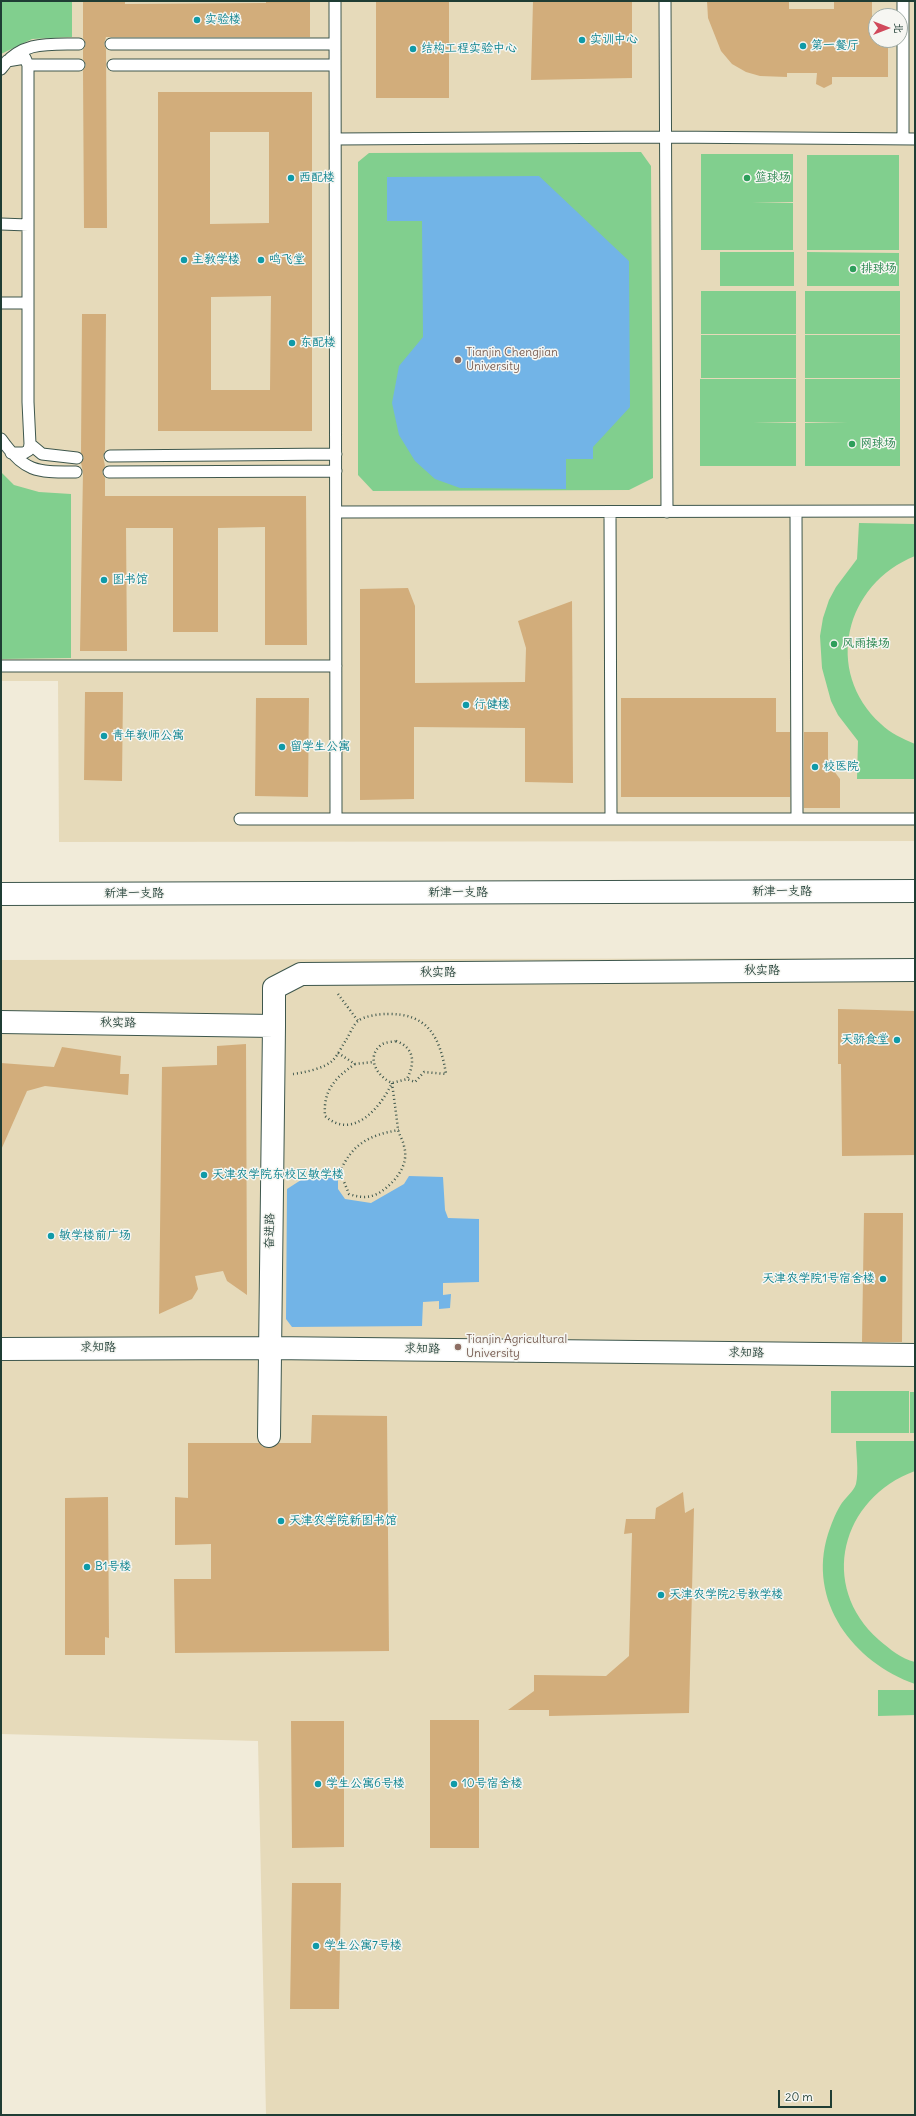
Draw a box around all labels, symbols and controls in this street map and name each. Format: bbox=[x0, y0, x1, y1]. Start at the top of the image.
north arrow bbox=[868, 8, 908, 48]
place label: 实验楼 bbox=[205, 13, 241, 27]
marker: 实验楼 bbox=[192, 15, 202, 25]
text: 北 bbox=[892, 23, 906, 34]
place label: 实训中心 bbox=[590, 33, 638, 47]
marker: 实训中心 bbox=[577, 35, 587, 45]
place label: 第一餐厅 bbox=[811, 39, 859, 53]
marker: 第一餐厅 bbox=[798, 41, 808, 51]
place label: 结构工程实验中心 bbox=[421, 42, 517, 56]
marker: 结构工程实验中心 bbox=[408, 44, 418, 54]
place label: 西配楼 bbox=[299, 171, 335, 185]
place label: 篮球场 bbox=[755, 171, 791, 185]
marker: 西配楼 bbox=[286, 173, 296, 183]
marker: 篮球场 bbox=[742, 173, 752, 183]
place label: 主教学楼 bbox=[192, 253, 240, 267]
place label: 鸣飞堂 bbox=[269, 253, 305, 267]
marker: 主教学楼 bbox=[179, 255, 189, 265]
marker: 鸣飞堂 bbox=[256, 255, 266, 265]
place label: 排球场 bbox=[861, 262, 897, 276]
marker: 排球场 bbox=[848, 264, 858, 274]
place label: 东配楼 bbox=[300, 336, 336, 350]
marker: 东配楼 bbox=[287, 338, 297, 348]
place label: Tianjin Chengjian University bbox=[466, 346, 558, 374]
marker: Tianjin Chengjian University bbox=[453, 355, 463, 365]
place label: 网球场 bbox=[860, 437, 896, 451]
marker: 网球场 bbox=[847, 439, 857, 449]
place label: 图书馆 bbox=[112, 573, 148, 587]
marker: 图书馆 bbox=[99, 575, 109, 585]
place label: 风雨操场 bbox=[842, 637, 890, 651]
marker: 风雨操场 bbox=[829, 639, 839, 649]
place label: 行健楼 bbox=[474, 698, 510, 712]
marker: 行健楼 bbox=[461, 700, 471, 710]
place label: 青年教师公寓 bbox=[112, 729, 184, 743]
marker: 青年教师公寓 bbox=[99, 731, 109, 741]
place label: 留学生公寓 bbox=[290, 740, 350, 754]
marker: 留学生公寓 bbox=[277, 742, 287, 752]
place label: 校医院 bbox=[823, 760, 859, 774]
marker: 校医院 bbox=[810, 762, 820, 772]
street label: 新津一支路 bbox=[752, 885, 812, 899]
street label: 新津一支路 bbox=[428, 886, 488, 900]
street label: 新津一支路 bbox=[104, 887, 164, 901]
street label: 秋实路 bbox=[744, 964, 780, 978]
street label: 秋实路 bbox=[420, 966, 456, 980]
street label: 秋实路 bbox=[100, 1015, 136, 1031]
place label: 天骄食堂 bbox=[841, 1033, 889, 1047]
marker: 天骄食堂 bbox=[892, 1035, 902, 1045]
place label: 天津农学院东校区敏学楼 bbox=[212, 1168, 344, 1182]
marker: 天津农学院东校区敏学楼 bbox=[199, 1170, 209, 1180]
street label: 奋进路 bbox=[262, 1213, 278, 1249]
place label: 敏学楼前广场 bbox=[59, 1229, 131, 1243]
marker: 敏学楼前广场 bbox=[46, 1231, 56, 1241]
place label: 天津农学院1号宿舍楼 bbox=[762, 1272, 875, 1286]
marker: 天津农学院1号宿舍楼 bbox=[878, 1274, 888, 1284]
place label: Tianjin Agricultural University bbox=[466, 1333, 567, 1361]
street label: 求知路 bbox=[80, 1341, 116, 1355]
street label: 求知路 bbox=[404, 1341, 440, 1357]
marker: Tianjin Agricultural University bbox=[453, 1342, 463, 1352]
street label: 求知路 bbox=[728, 1345, 764, 1361]
place label: 天津农学院新图书馆 bbox=[289, 1514, 397, 1528]
marker: 天津农学院新图书馆 bbox=[276, 1516, 286, 1526]
place label: B1号楼 bbox=[95, 1560, 132, 1574]
marker: B1号楼 bbox=[82, 1562, 92, 1572]
place label: 天津农学院2号教学楼 bbox=[669, 1588, 784, 1602]
marker: 天津农学院2号教学楼 bbox=[656, 1590, 666, 1600]
place label: 学生公寓6号楼 bbox=[326, 1777, 405, 1791]
place label: 10号宿舍楼 bbox=[462, 1777, 523, 1791]
marker: 学生公寓6号楼 bbox=[313, 1779, 323, 1789]
marker: 10号宿舍楼 bbox=[449, 1779, 459, 1789]
place label: 学生公寓7号楼 bbox=[324, 1939, 402, 1953]
marker: 学生公寓7号楼 bbox=[311, 1941, 321, 1951]
scale bar bbox=[780, 2082, 834, 2108]
text: 20 m bbox=[785, 2089, 813, 2104]

